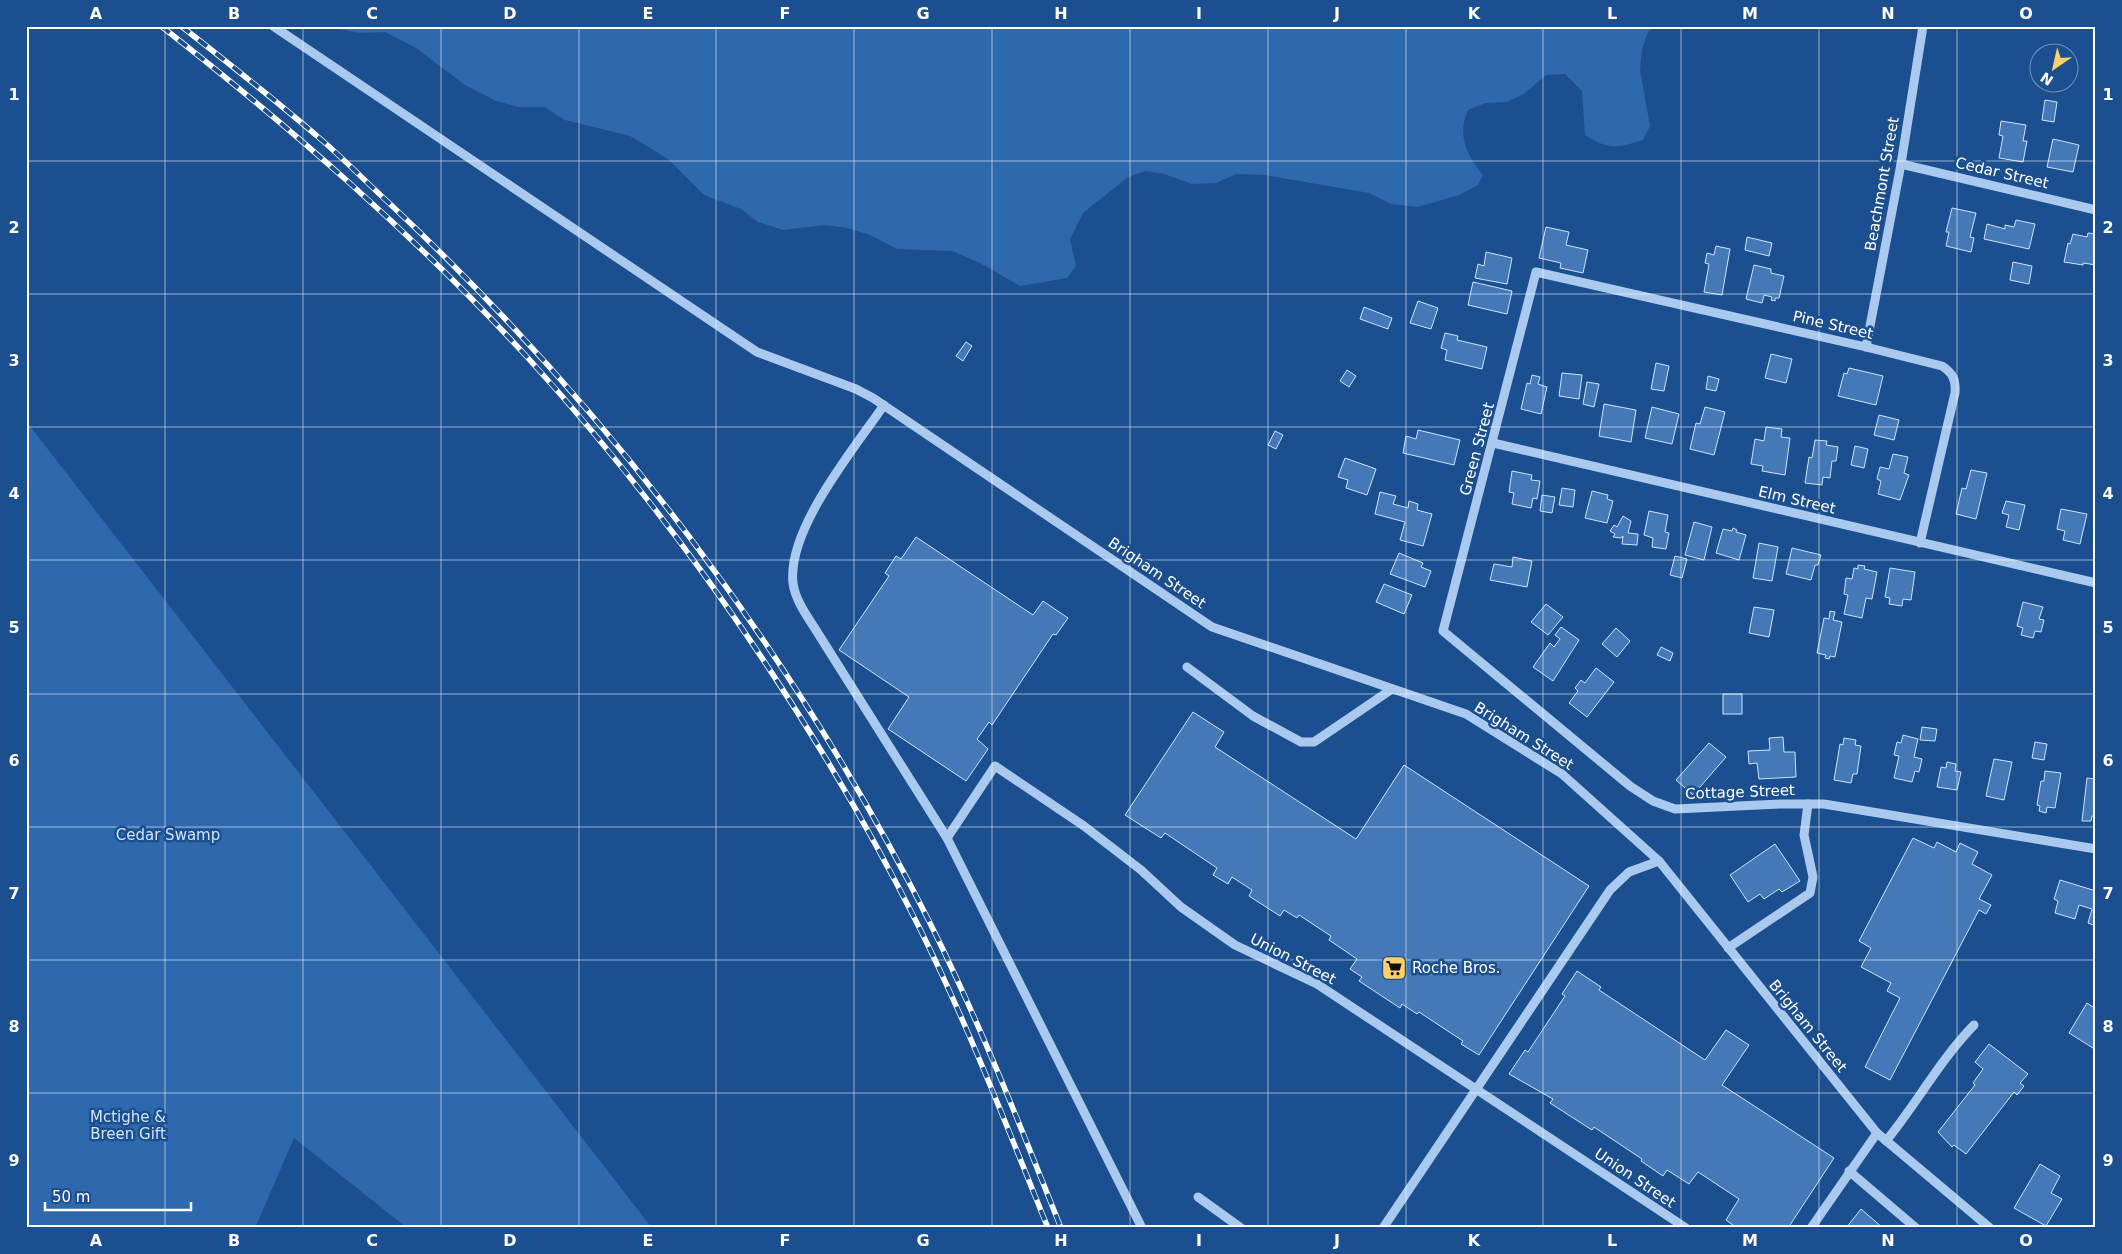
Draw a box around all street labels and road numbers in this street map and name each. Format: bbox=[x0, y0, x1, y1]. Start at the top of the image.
street label: Beachmont Street bbox=[1861, 115, 1903, 253]
street label: Cedar Street bbox=[1954, 154, 2050, 192]
street label: Pine Street bbox=[1791, 307, 1875, 343]
street label: Green Street bbox=[1456, 400, 1498, 498]
street label: Elm Street bbox=[1757, 482, 1837, 518]
street label: Brigham Street bbox=[1105, 534, 1209, 612]
street label: Brigham Street bbox=[1471, 698, 1577, 774]
street label: Cottage Street bbox=[1685, 781, 1795, 803]
street label: Union Street bbox=[1247, 930, 1339, 988]
street label: Brigham Street bbox=[1765, 976, 1851, 1076]
street label: Union Street bbox=[1591, 1144, 1679, 1212]

